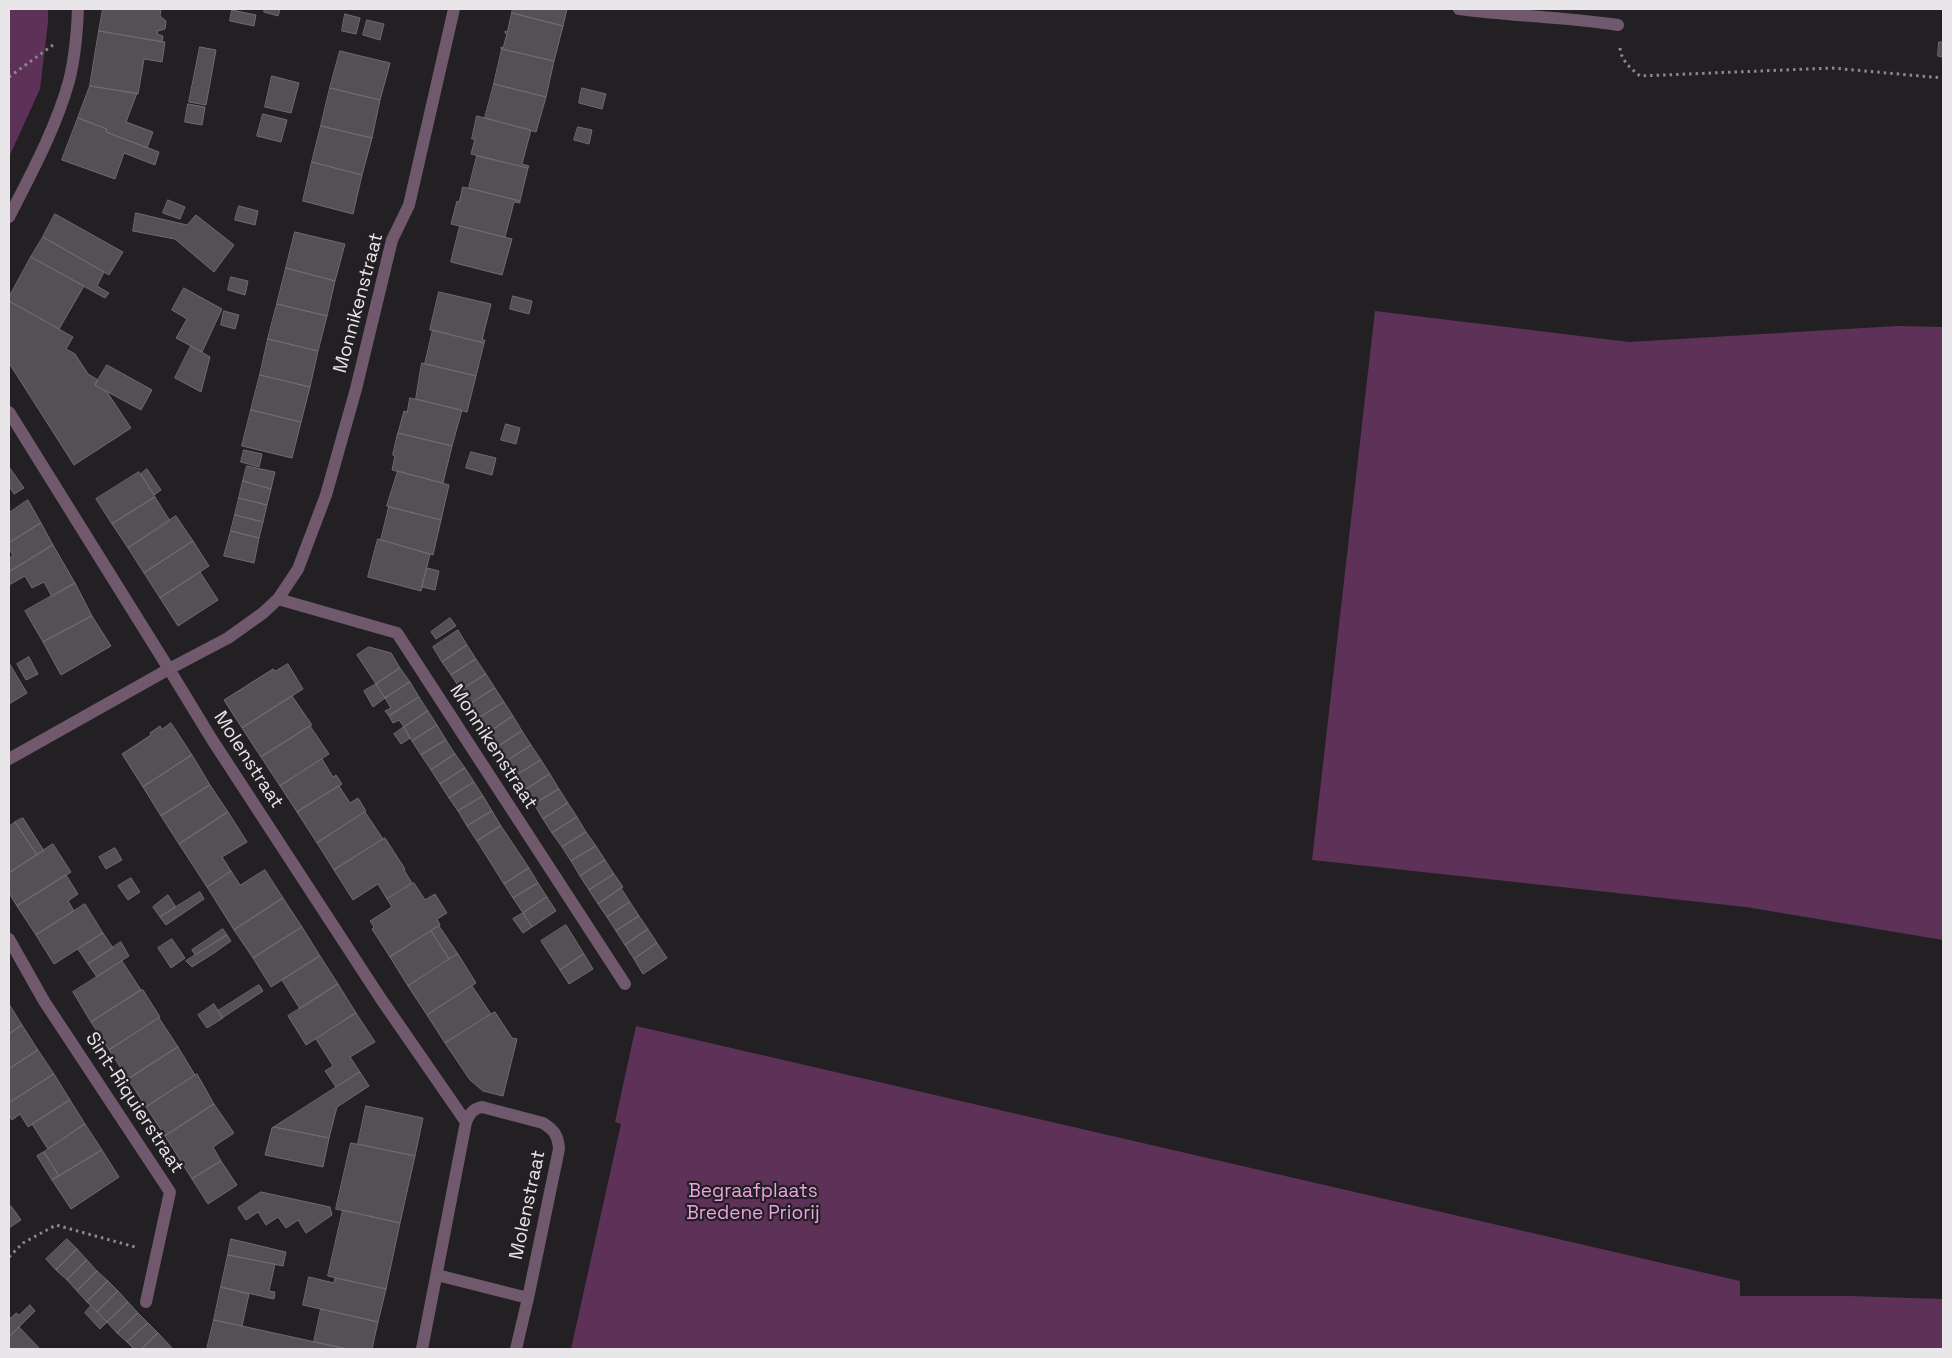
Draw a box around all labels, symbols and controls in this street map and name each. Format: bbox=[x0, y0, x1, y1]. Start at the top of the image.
street label: Monnikenstraat bbox=[329, 230, 389, 376]
street label: Monnikenstraat bbox=[444, 680, 542, 814]
street label: Molenstraat bbox=[208, 707, 288, 813]
street label: Sint-Riquierstraat bbox=[80, 1028, 188, 1178]
street label: Molenstraat bbox=[505, 1148, 551, 1262]
park label: Begraafplaats Bredene Priorij bbox=[686, 1181, 820, 1225]

